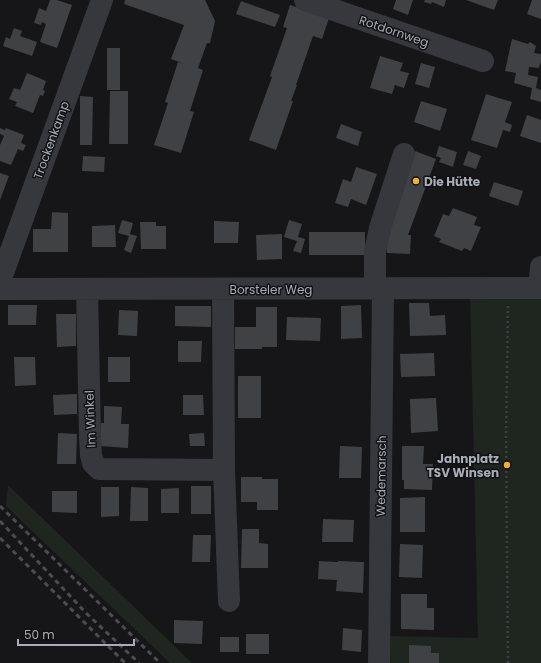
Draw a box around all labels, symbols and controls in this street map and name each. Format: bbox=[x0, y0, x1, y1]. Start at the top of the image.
street label: Rotdornweg bbox=[357, 11, 431, 51]
street label: Trockenkamp bbox=[29, 99, 73, 181]
place label: Die Hütte bbox=[424, 173, 481, 190]
marker: Die Hütte bbox=[411, 176, 421, 186]
street label: Borsteler Weg bbox=[230, 281, 312, 298]
street label: Im Winkel bbox=[81, 390, 99, 448]
street label: Wedemarsch bbox=[372, 435, 390, 517]
place label: Jahnplatz TSV Winsen bbox=[427, 450, 499, 481]
marker: Jahnplatz TSV Winsen bbox=[502, 460, 512, 470]
scale bar bbox=[18, 621, 134, 647]
text: 50 m bbox=[24, 626, 55, 643]

